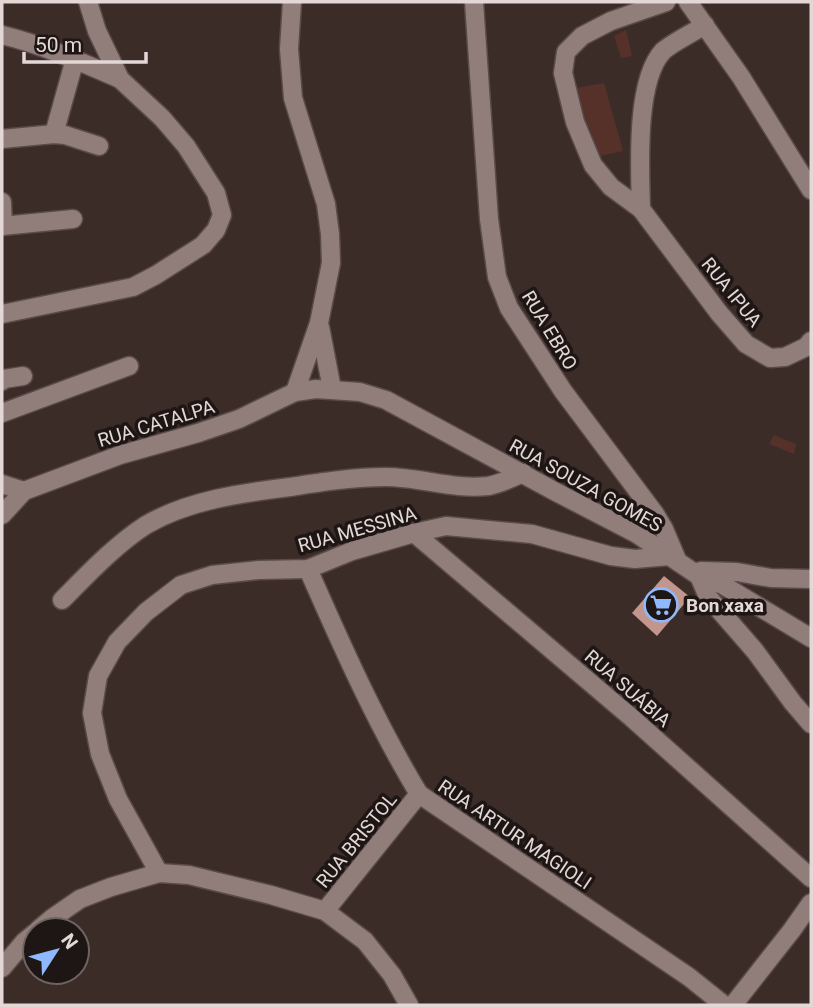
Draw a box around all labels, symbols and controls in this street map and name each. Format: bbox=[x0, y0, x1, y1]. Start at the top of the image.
scale bar bbox=[24, 21, 147, 65]
text: 50 m bbox=[35, 33, 82, 57]
street label: RUA IPUA bbox=[697, 253, 767, 332]
street label: RUA EBRO bbox=[517, 286, 582, 374]
street label: RUA CATALPA bbox=[95, 395, 218, 452]
street label: RUA SOUZA GOMES bbox=[505, 434, 666, 537]
street label: RUA MESSINA bbox=[295, 501, 420, 557]
supermarket icon: Bon xaxa bbox=[642, 586, 680, 624]
place label: Bon xaxa bbox=[686, 594, 764, 617]
street label: RUA SUÁBIA bbox=[580, 645, 676, 732]
street label: RUA ARTUR MAGIOLI bbox=[434, 775, 596, 894]
street label: RUA BRISTOL bbox=[311, 788, 402, 892]
north arrow bbox=[21, 916, 91, 986]
text: N bbox=[56, 929, 83, 953]

